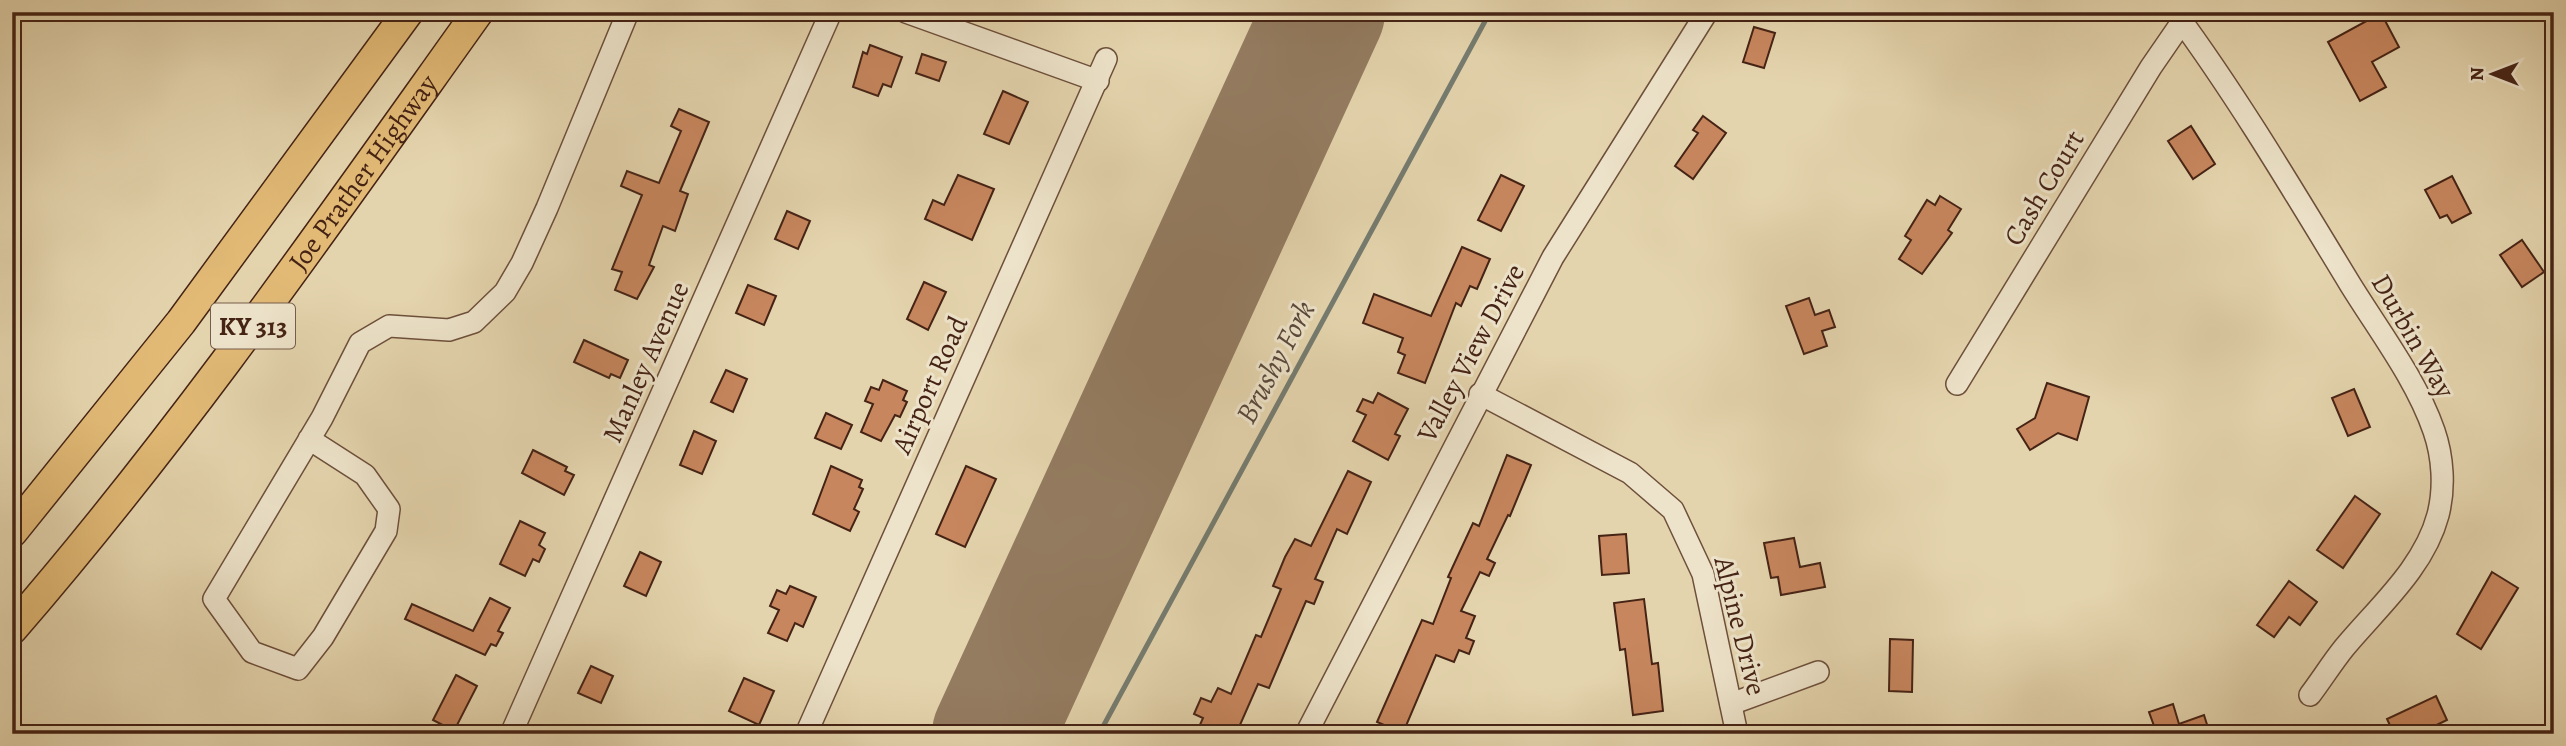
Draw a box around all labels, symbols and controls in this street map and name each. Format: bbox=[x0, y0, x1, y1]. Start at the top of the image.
north arrow bbox=[2458, 38, 2528, 108]
street label: Joe Prather Highway bbox=[280, 66, 447, 279]
text: N bbox=[2464, 67, 2490, 81]
street label: Cash Court bbox=[1995, 123, 2093, 253]
street label: Valley View Drive bbox=[1408, 257, 1534, 450]
street label: Durbin Way bbox=[2362, 267, 2464, 405]
street label: Manley Avenue bbox=[594, 275, 698, 449]
water label: Brushy Fork bbox=[1226, 294, 1324, 430]
road number: KY 313 bbox=[211, 304, 295, 348]
street label: Airport Road bbox=[882, 309, 978, 461]
street label: Alpine Drive bbox=[1704, 552, 1776, 699]

